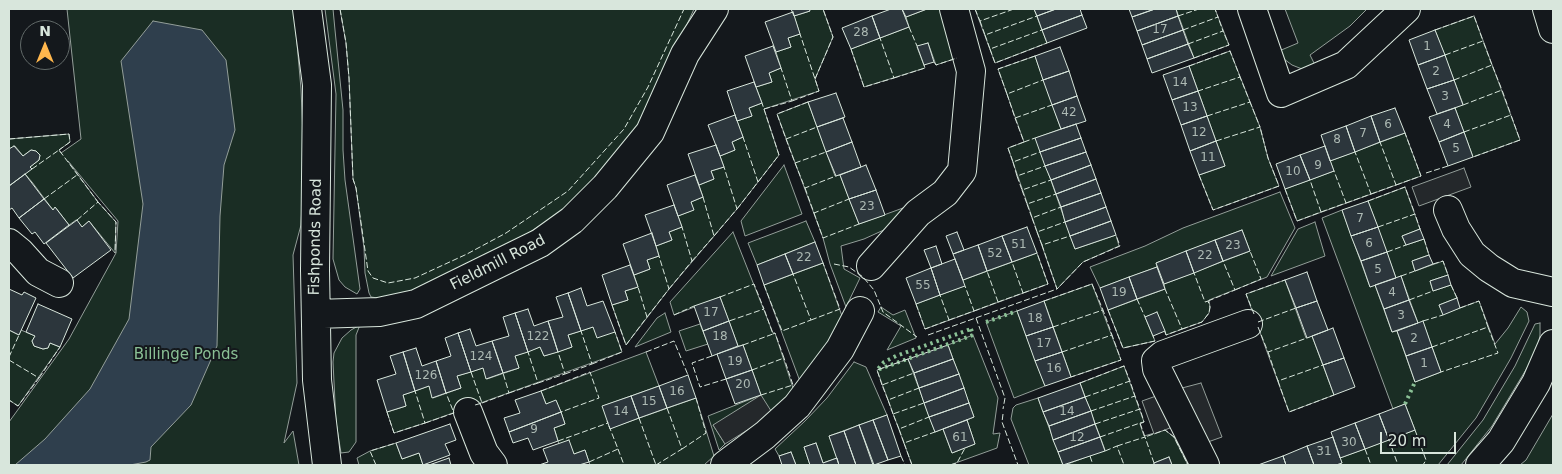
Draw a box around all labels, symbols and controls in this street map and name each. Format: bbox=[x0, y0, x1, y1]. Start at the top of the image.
north arrow bbox=[20, 20, 70, 70]
text: N bbox=[39, 23, 51, 39]
house number: 17 bbox=[1152, 23, 1168, 37]
house number: 28 bbox=[853, 26, 869, 40]
house number: 1 bbox=[1423, 40, 1431, 54]
house number: 2 bbox=[1432, 65, 1440, 79]
house number: 14 bbox=[1172, 76, 1188, 90]
house number: 3 bbox=[1441, 90, 1449, 104]
house number: 13 bbox=[1182, 101, 1198, 115]
house number: 42 bbox=[1061, 106, 1077, 120]
house number: 6 bbox=[1384, 118, 1392, 132]
house number: 4 bbox=[1443, 118, 1451, 132]
house number: 12 bbox=[1191, 126, 1207, 140]
house number: 7 bbox=[1359, 127, 1367, 141]
house number: 8 bbox=[1333, 133, 1341, 147]
house number: 5 bbox=[1452, 142, 1460, 156]
house number: 11 bbox=[1200, 151, 1216, 165]
house number: 9 bbox=[1314, 159, 1322, 173]
house number: 10 bbox=[1285, 165, 1301, 179]
street label: Fishponds Road bbox=[306, 178, 326, 296]
house number: 23 bbox=[859, 200, 875, 214]
house number: 7 bbox=[1356, 212, 1364, 226]
street label: Fieldmill Road bbox=[448, 231, 548, 295]
house number: 6 bbox=[1365, 237, 1373, 251]
house number: 51 bbox=[1011, 238, 1027, 252]
house number: 23 bbox=[1225, 239, 1241, 253]
house number: 52 bbox=[987, 247, 1003, 261]
house number: 22 bbox=[1197, 249, 1213, 263]
house number: 22 bbox=[796, 251, 812, 265]
house number: 5 bbox=[1374, 263, 1382, 277]
house number: 55 bbox=[915, 279, 931, 293]
house number: 19 bbox=[1111, 286, 1127, 300]
house number: 4 bbox=[1388, 286, 1396, 300]
house number: 17 bbox=[703, 306, 719, 320]
house number: 3 bbox=[1397, 309, 1405, 323]
house number: 18 bbox=[1027, 312, 1043, 326]
house number: 122 bbox=[527, 330, 549, 344]
house number: 18 bbox=[712, 330, 728, 344]
house number: 2 bbox=[1410, 332, 1418, 346]
house number: 17 bbox=[1036, 337, 1052, 351]
park label: Billinge Ponds bbox=[134, 346, 238, 364]
house number: 124 bbox=[470, 350, 492, 364]
house number: 19 bbox=[727, 355, 743, 369]
house number: 1 bbox=[1420, 357, 1428, 371]
house number: 16 bbox=[1046, 362, 1062, 376]
house number: 126 bbox=[415, 369, 437, 383]
house number: 20 bbox=[735, 378, 751, 392]
house number: 16 bbox=[669, 385, 685, 399]
house number: 15 bbox=[641, 395, 657, 409]
house number: 14 bbox=[613, 405, 629, 419]
house number: 14 bbox=[1059, 405, 1075, 419]
scale bar bbox=[1382, 422, 1458, 454]
house number: 9 bbox=[530, 423, 538, 437]
house number: 61 bbox=[952, 431, 968, 445]
house number: 12 bbox=[1069, 431, 1085, 445]
text: 20 m bbox=[1388, 432, 1426, 450]
house number: 30 bbox=[1341, 436, 1357, 450]
house number: 31 bbox=[1316, 445, 1332, 459]

